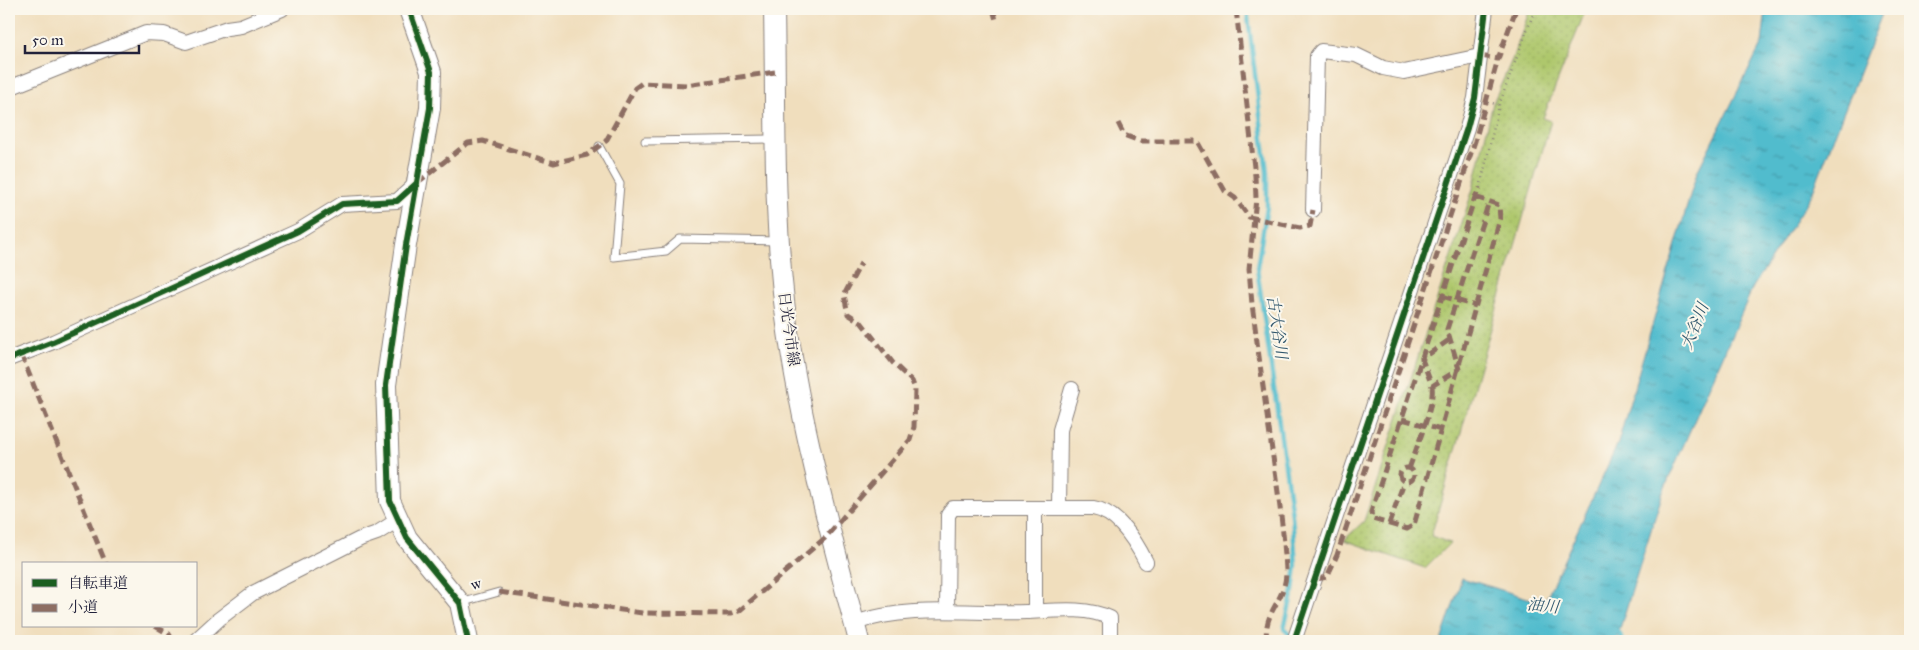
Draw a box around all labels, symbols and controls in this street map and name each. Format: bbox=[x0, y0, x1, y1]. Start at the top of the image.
scale bar bbox=[25, 22, 139, 54]
text: 50 m bbox=[32, 31, 64, 49]
street label: 日光今市線 bbox=[775, 291, 803, 367]
water label: 古大谷川 bbox=[1264, 294, 1292, 362]
water label: 大谷川 bbox=[1677, 299, 1713, 352]
legend bbox=[22, 562, 198, 628]
text: 自転車道 bbox=[68, 574, 128, 592]
street label: w bbox=[469, 574, 483, 594]
water label: 油川 bbox=[1526, 594, 1562, 617]
text: 小道 bbox=[68, 598, 98, 616]

